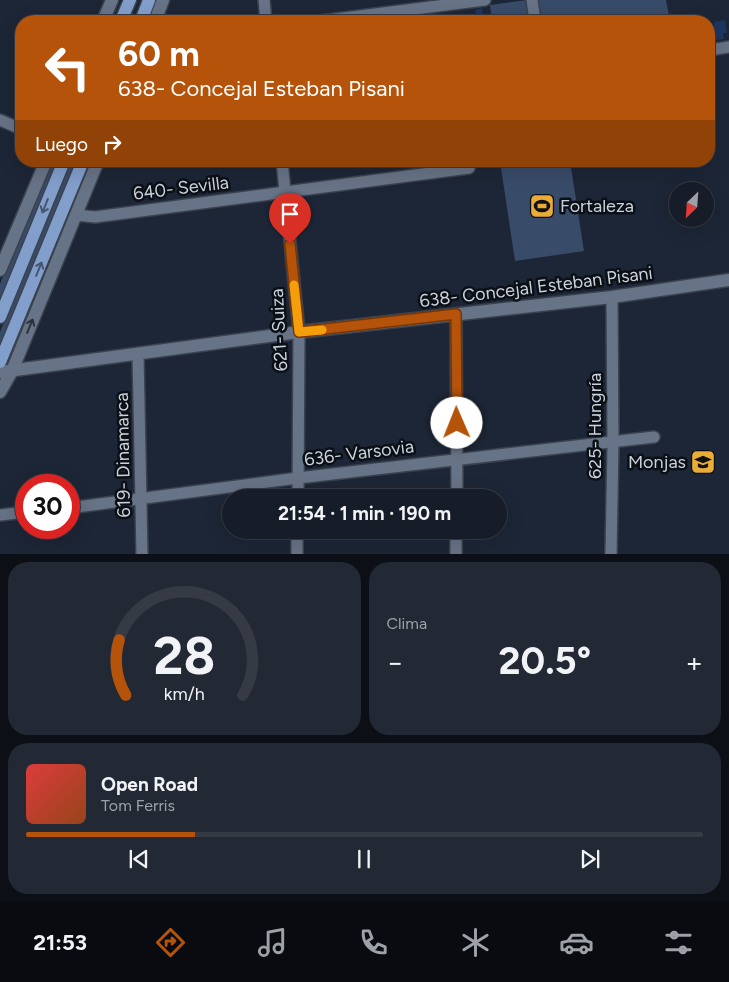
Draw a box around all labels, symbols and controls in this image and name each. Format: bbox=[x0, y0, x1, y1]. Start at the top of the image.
text: 60 m bbox=[118, 33, 200, 75]
icon: left bbox=[35, 35, 100, 100]
text: 638- Concejal Esteban Pisani bbox=[118, 75, 405, 102]
icon: right bbox=[98, 130, 126, 158]
text: Luego bbox=[35, 133, 88, 156]
street label: 640- Sevilla bbox=[132, 171, 230, 205]
north arrow bbox=[669, 182, 714, 228]
map controls bbox=[669, 182, 714, 227]
pin bbox=[269, 193, 311, 244]
sports icon: Fortaleza bbox=[529, 193, 555, 219]
place label: Fortaleza bbox=[560, 195, 634, 217]
one-way arrow bbox=[40, 198, 50, 213]
icon: arrive bbox=[276, 200, 304, 228]
one-way arrow bbox=[34, 262, 44, 277]
street label: 638- Concejal Esteban Pisani bbox=[418, 262, 654, 312]
street label: 621- Suiza bbox=[266, 288, 292, 372]
one-way arrow bbox=[26, 319, 35, 334]
street label: 625- Hungría bbox=[584, 373, 606, 479]
street label: 619- Dinamarca bbox=[111, 392, 135, 518]
position arrow bbox=[430, 396, 482, 448]
street label: 636- Varsovia bbox=[303, 435, 415, 471]
school or university icon: Monjas bbox=[690, 449, 716, 475]
place label: Monjas bbox=[628, 451, 686, 473]
speed limit sign: 30 bbox=[15, 474, 80, 539]
text: 21:54 · 1 min · 190 m bbox=[278, 502, 451, 525]
text: Clima bbox=[387, 614, 427, 633]
text: 28 bbox=[153, 625, 215, 687]
text: 20.5° bbox=[499, 638, 591, 684]
text: − bbox=[387, 645, 404, 679]
text: + bbox=[686, 645, 703, 679]
text: km/h bbox=[164, 683, 205, 704]
text: Open Road bbox=[101, 773, 198, 796]
text: Tom Ferris bbox=[101, 796, 175, 815]
icon: previous bbox=[125, 845, 153, 873]
icon: pause bbox=[350, 845, 378, 873]
icon: next bbox=[576, 845, 604, 873]
icon: directions bbox=[153, 925, 188, 960]
icon: music bbox=[255, 925, 290, 960]
icon: phone bbox=[356, 925, 391, 960]
icon: climate bbox=[458, 925, 493, 960]
icon: car bbox=[559, 925, 594, 960]
icon: filters bbox=[661, 925, 696, 960]
text: 21:53 bbox=[33, 929, 87, 956]

